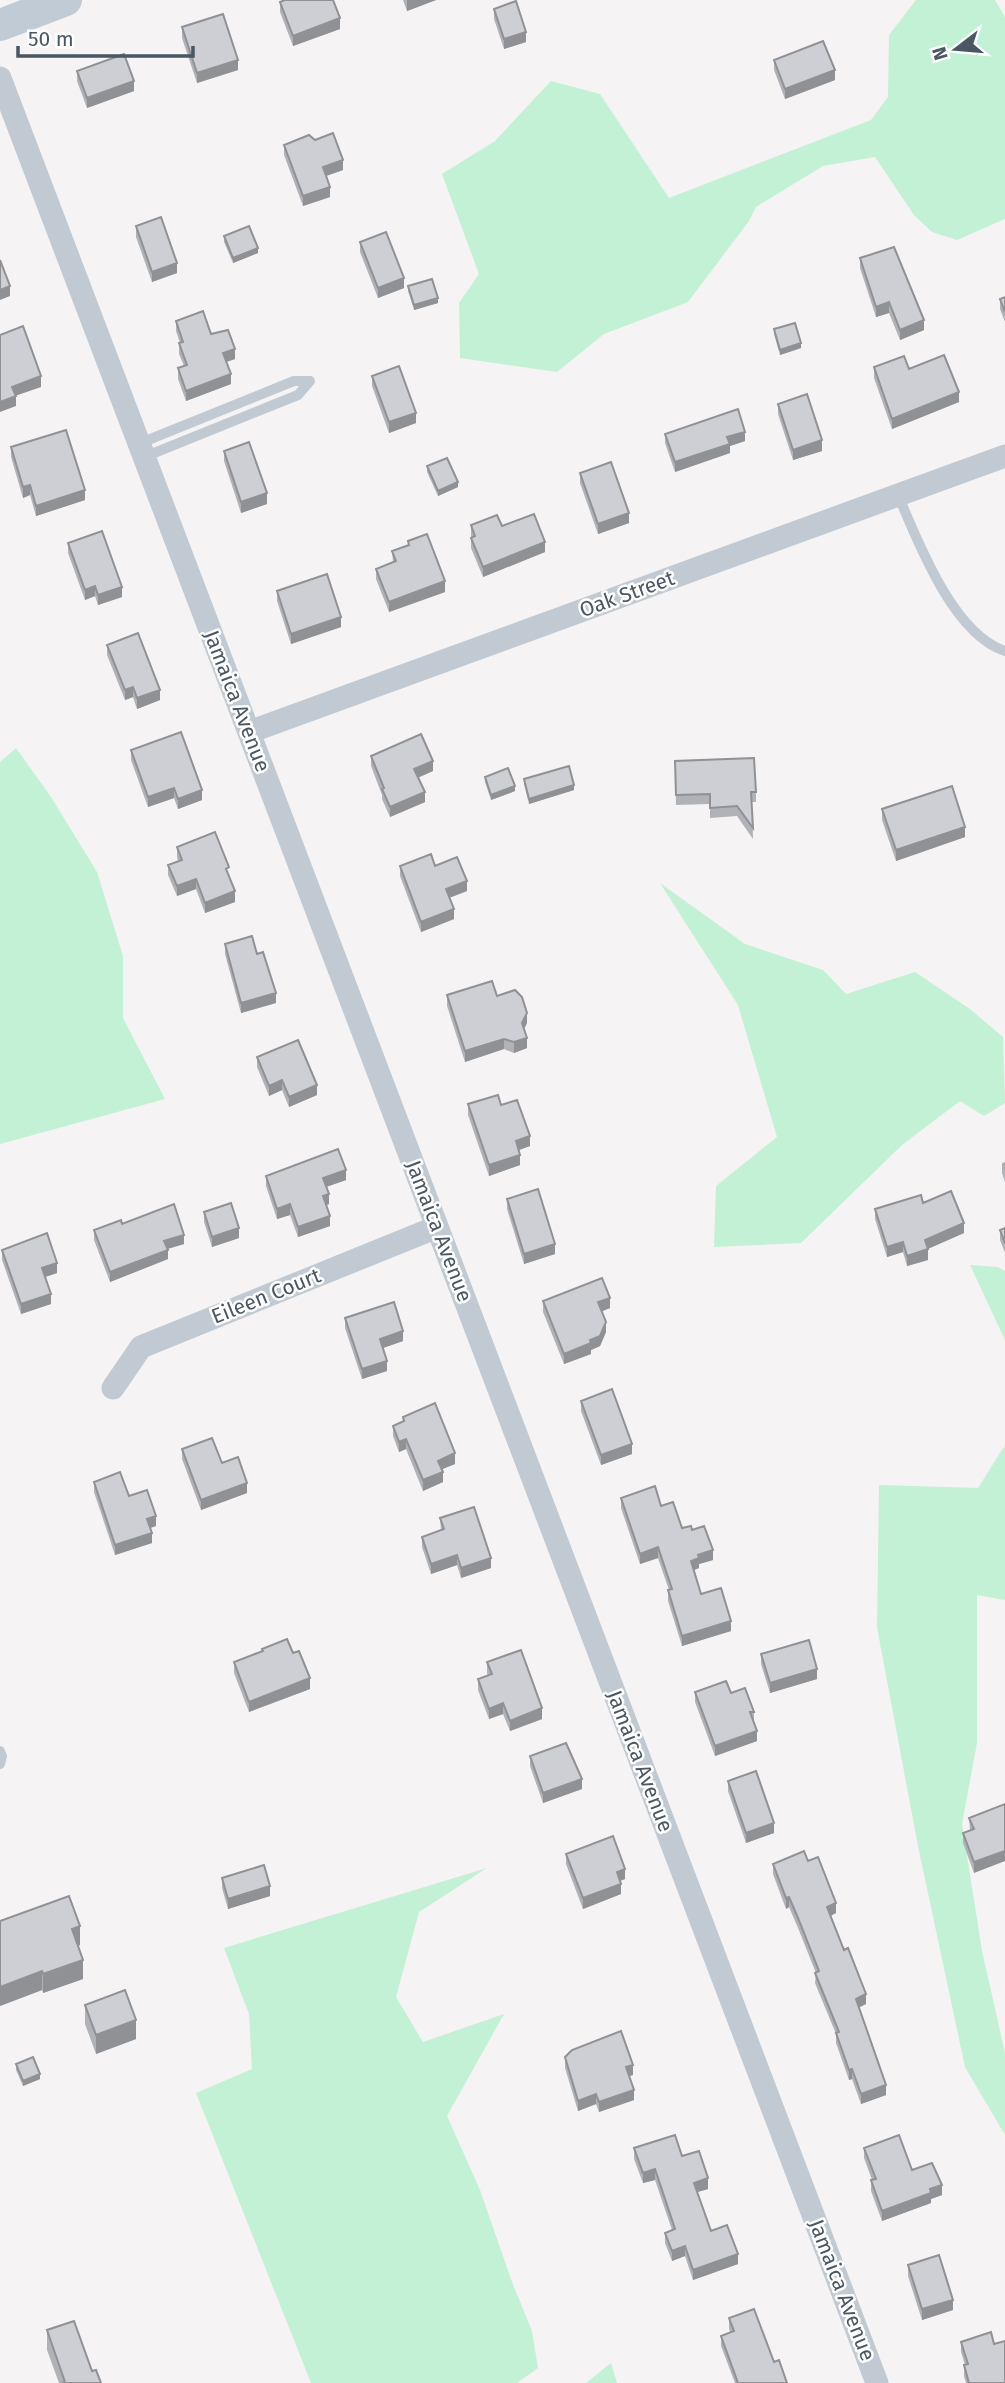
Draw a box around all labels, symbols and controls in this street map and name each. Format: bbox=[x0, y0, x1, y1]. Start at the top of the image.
scale bar bbox=[18, 14, 192, 58]
north arrow bbox=[921, 14, 991, 84]
text: 50 m bbox=[28, 26, 74, 52]
text: N bbox=[927, 44, 953, 63]
street label: Oak Street bbox=[576, 565, 678, 623]
street label: Jamaica Avenue bbox=[198, 626, 276, 776]
street label: Jamaica Avenue bbox=[400, 1156, 478, 1306]
street label: Eileen Court bbox=[208, 1262, 325, 1330]
street label: Jamaica Avenue bbox=[601, 1686, 679, 1836]
street label: Jamaica Avenue bbox=[803, 2215, 881, 2365]

